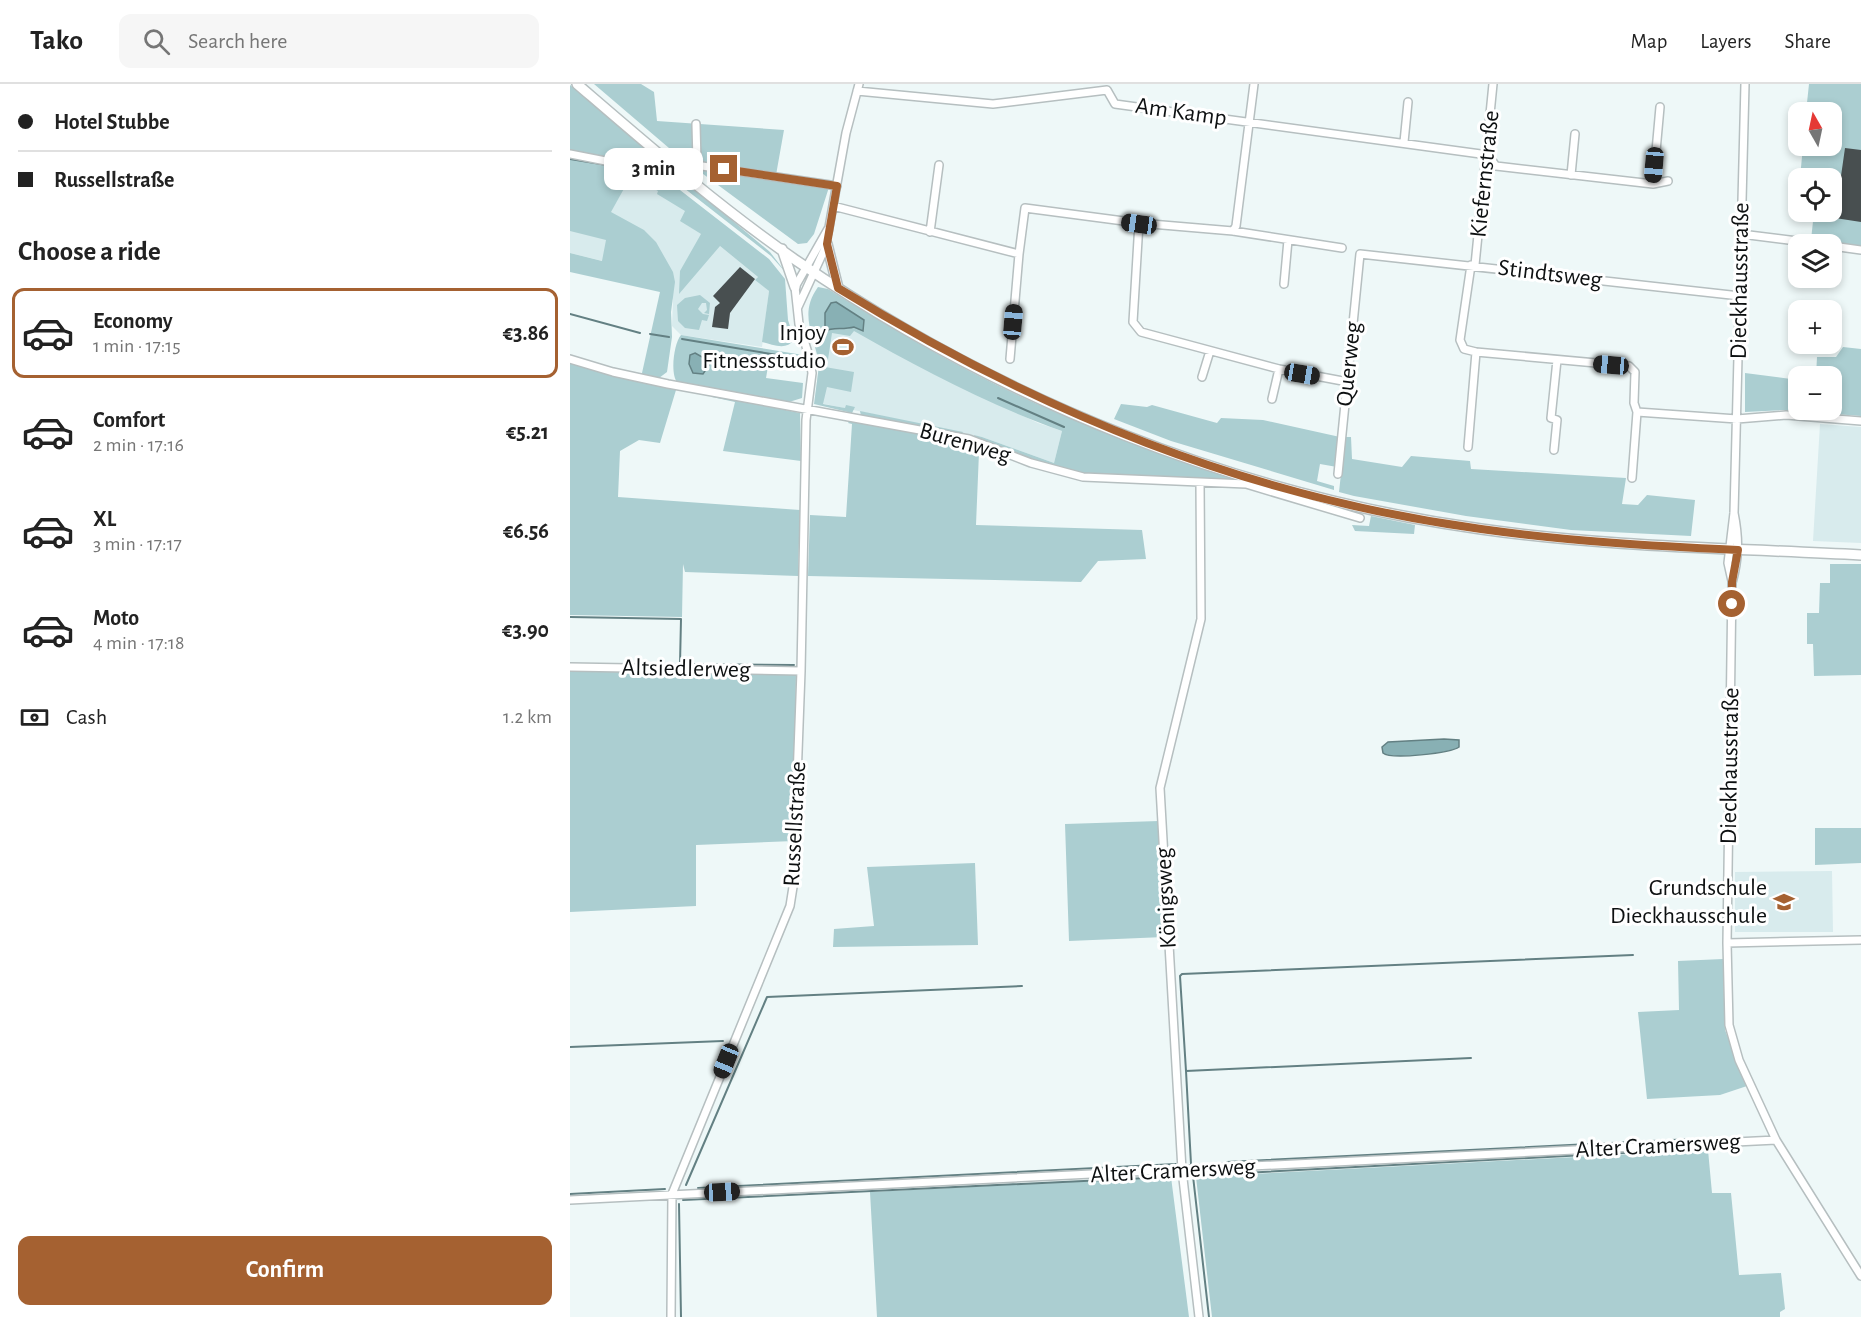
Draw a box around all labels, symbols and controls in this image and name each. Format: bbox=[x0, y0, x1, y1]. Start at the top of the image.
search box bbox=[119, 14, 539, 68]
icon: search bbox=[140, 25, 173, 58]
text: Tako bbox=[30, 27, 83, 55]
text: Search here bbox=[188, 30, 288, 52]
text: Map bbox=[1631, 31, 1667, 52]
text: Layers bbox=[1700, 31, 1751, 52]
text: Share bbox=[1784, 31, 1831, 52]
street label: Am Kamp bbox=[1134, 94, 1228, 130]
north arrow bbox=[1788, 102, 1842, 156]
map controls bbox=[1788, 102, 1842, 420]
street label: Kiefernstraße bbox=[1466, 109, 1504, 239]
text: Hotel Stubbe bbox=[54, 111, 170, 133]
car bbox=[1643, 146, 1665, 184]
callout: 3 min bbox=[604, 148, 703, 190]
route end bbox=[710, 155, 737, 182]
text: 3 min bbox=[632, 159, 675, 179]
button: locate bbox=[1788, 168, 1842, 222]
text: Russellstraße bbox=[54, 169, 174, 191]
street label: Dieckhausstraße bbox=[1727, 202, 1753, 360]
car bbox=[1120, 213, 1158, 235]
button: layers bbox=[1788, 234, 1842, 288]
text: Choose a ride bbox=[18, 238, 161, 265]
street label: Stindtsweg bbox=[1497, 256, 1604, 292]
button: + bbox=[1788, 300, 1842, 354]
car bbox=[1002, 303, 1024, 341]
icon: car bbox=[21, 306, 75, 360]
text: Economy bbox=[93, 310, 173, 332]
street label: Querweg bbox=[1333, 320, 1365, 408]
place label: Injoy Fitnessstudio bbox=[702, 321, 826, 373]
text: €3.86 bbox=[503, 322, 549, 344]
sports icon: Injoy Fitnessstudio bbox=[831, 335, 855, 359]
text: 1 min · 17:15 bbox=[93, 336, 181, 356]
car bbox=[1592, 354, 1630, 376]
car bbox=[1283, 362, 1321, 386]
button: − bbox=[1788, 366, 1842, 420]
icon: car bbox=[21, 405, 75, 459]
text: Comfort bbox=[93, 409, 165, 431]
street label: Burenweg bbox=[917, 419, 1014, 468]
text: €5.21 bbox=[506, 421, 549, 443]
text: 2 min · 17:16 bbox=[93, 435, 184, 455]
icon: car bbox=[21, 504, 75, 558]
text: XL bbox=[93, 508, 116, 530]
text: €6.56 bbox=[503, 520, 549, 542]
text: 3 min · 17:17 bbox=[93, 534, 182, 554]
route start bbox=[1718, 590, 1745, 617]
icon: car bbox=[21, 603, 75, 657]
text: Moto bbox=[93, 607, 139, 629]
text: €3.90 bbox=[502, 619, 549, 641]
text: 4 min · 17:18 bbox=[93, 633, 184, 653]
street label: Altsiedlerweg bbox=[621, 656, 751, 682]
street label: Dieckhausstraße bbox=[1717, 687, 1743, 845]
icon: cash bbox=[18, 701, 51, 734]
text: Cash bbox=[66, 706, 107, 728]
text: 1.2 km bbox=[503, 707, 552, 727]
street label: Russellstraße bbox=[780, 761, 810, 887]
street label: Königsweg bbox=[1151, 847, 1181, 949]
place label: Grundschule Dieckhausschule bbox=[1610, 876, 1767, 928]
school or university icon: Grundschule Dieckhausschule bbox=[1772, 890, 1796, 914]
car bbox=[711, 1041, 741, 1081]
street label: Alter Cramersweg bbox=[1575, 1130, 1742, 1162]
street label: Alter Cramersweg bbox=[1090, 1155, 1257, 1187]
car bbox=[704, 1182, 740, 1202]
button: Confirm bbox=[18, 1236, 552, 1305]

